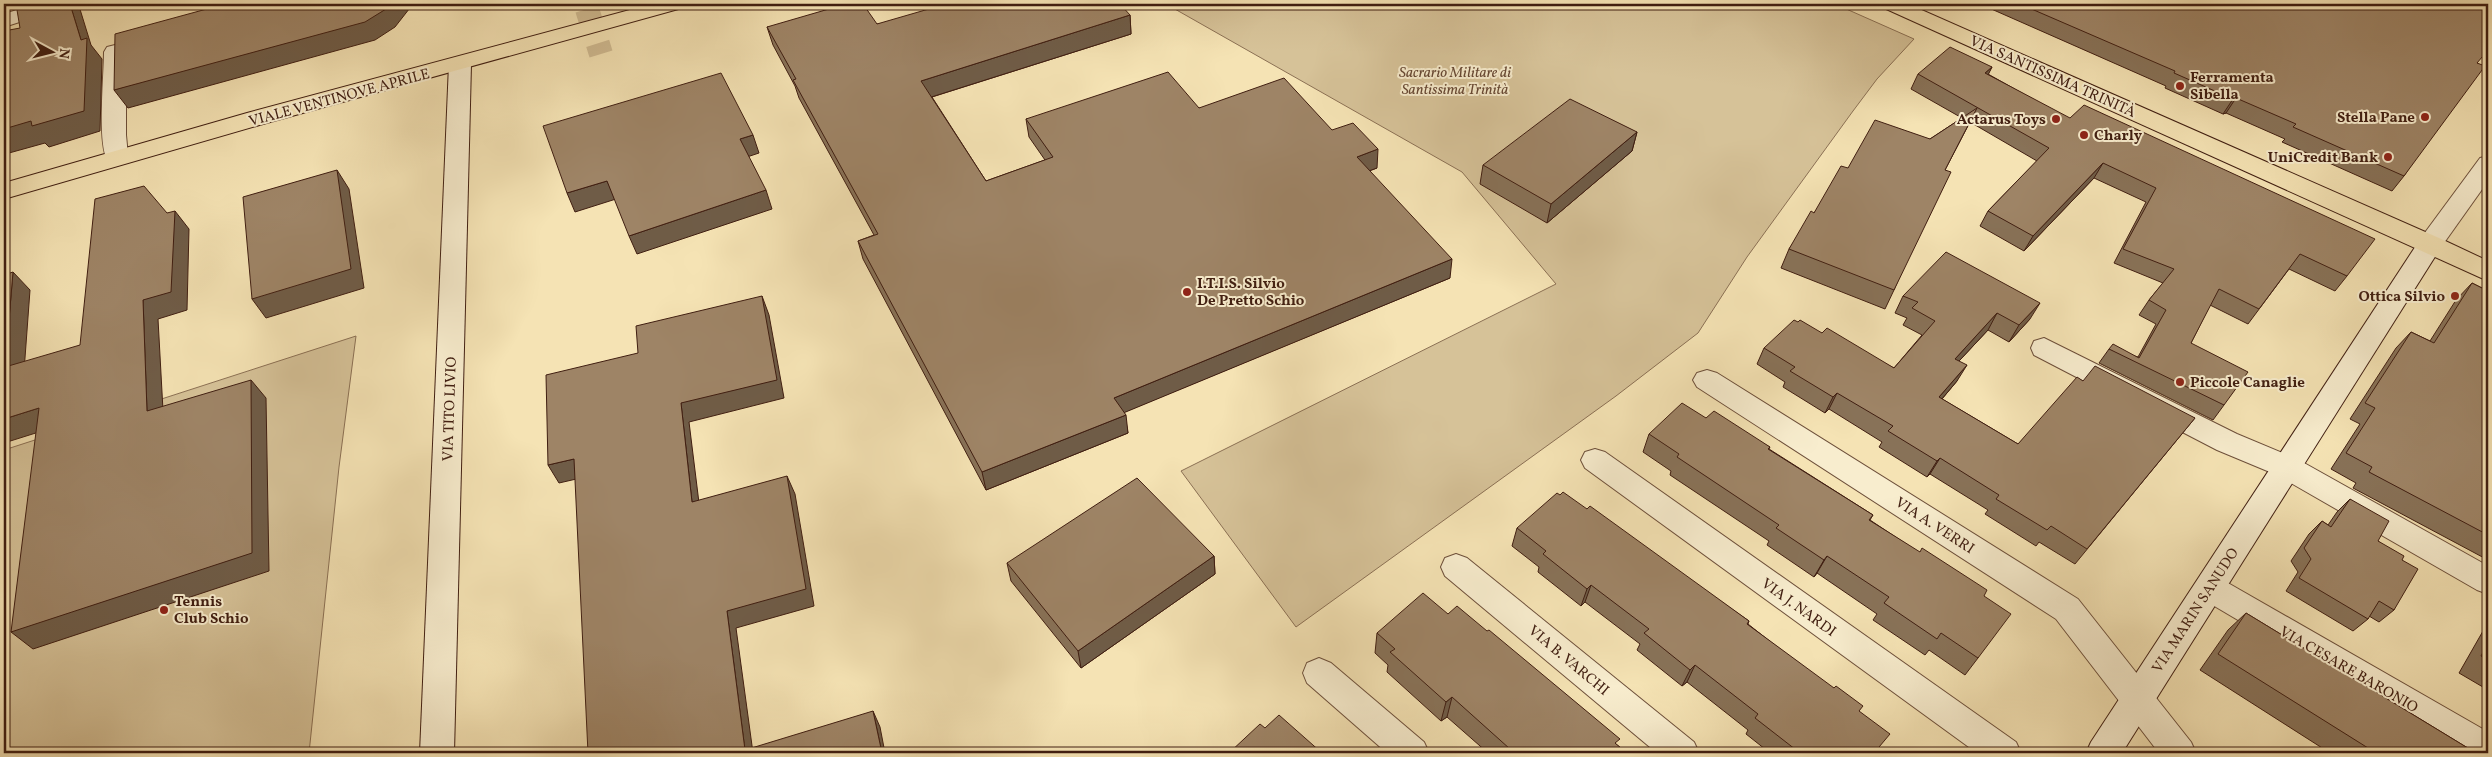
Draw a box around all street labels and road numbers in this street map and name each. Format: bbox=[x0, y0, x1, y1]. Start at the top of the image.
street label: VIA SANTISSIMA TRINITÀ bbox=[1966, 31, 2139, 124]
street label: VIALE VENTINOVE APRILE bbox=[247, 64, 432, 133]
street label: VIA TITO LIVIO bbox=[438, 356, 463, 462]
street label: VIA A. VERRI bbox=[1890, 493, 1978, 560]
street label: VIA MARIN SANUDO bbox=[2148, 544, 2245, 678]
street label: VIA J. NARDI bbox=[1756, 574, 1840, 643]
street label: VIA B. VARCHI bbox=[1523, 621, 1613, 701]
street label: VIA CESARE BARONIO bbox=[2275, 622, 2422, 719]

